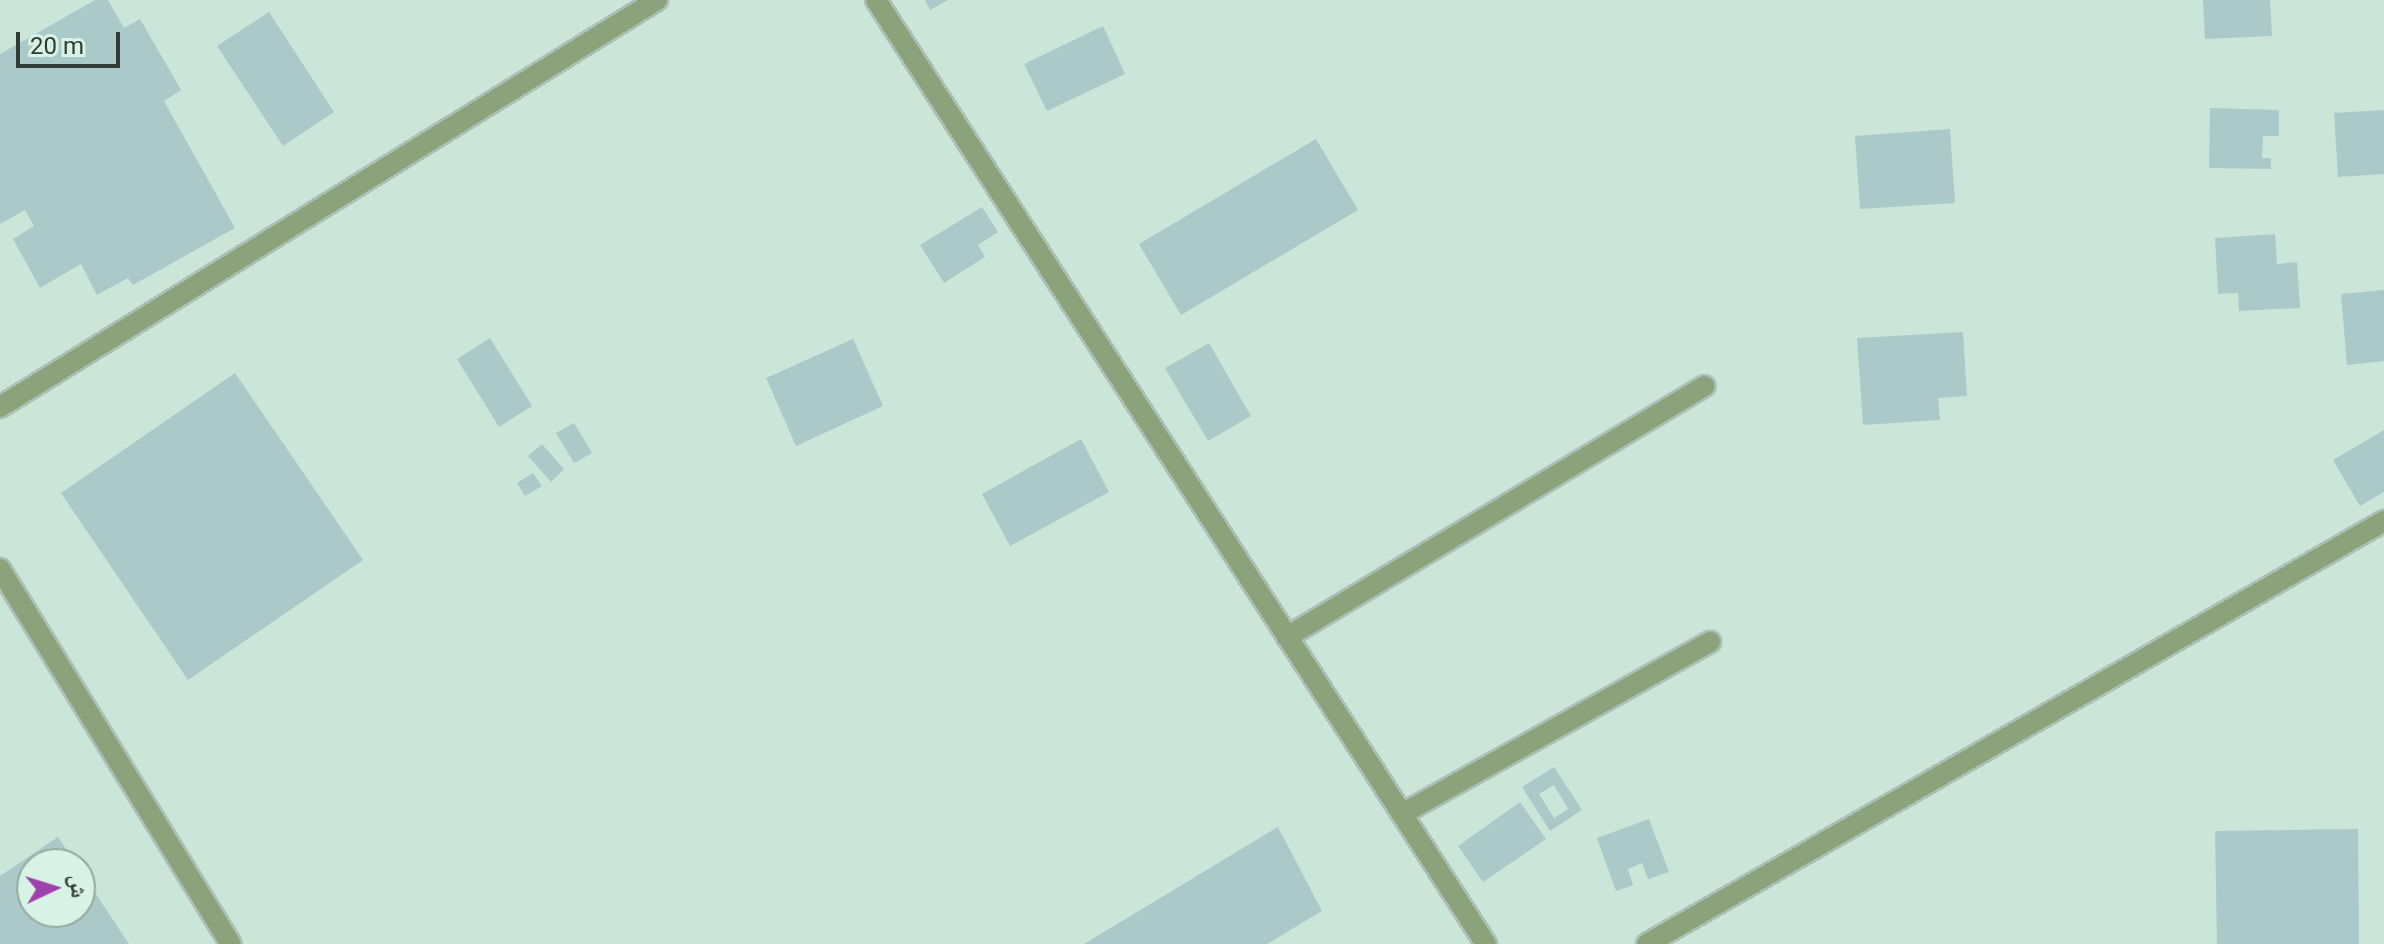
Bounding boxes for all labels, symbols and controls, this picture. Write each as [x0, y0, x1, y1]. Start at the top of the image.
scale bar [20, 16, 124, 66]
text: 20 m [30, 32, 84, 60]
north arrow [16, 848, 96, 928]
text: ش [65, 874, 92, 899]

